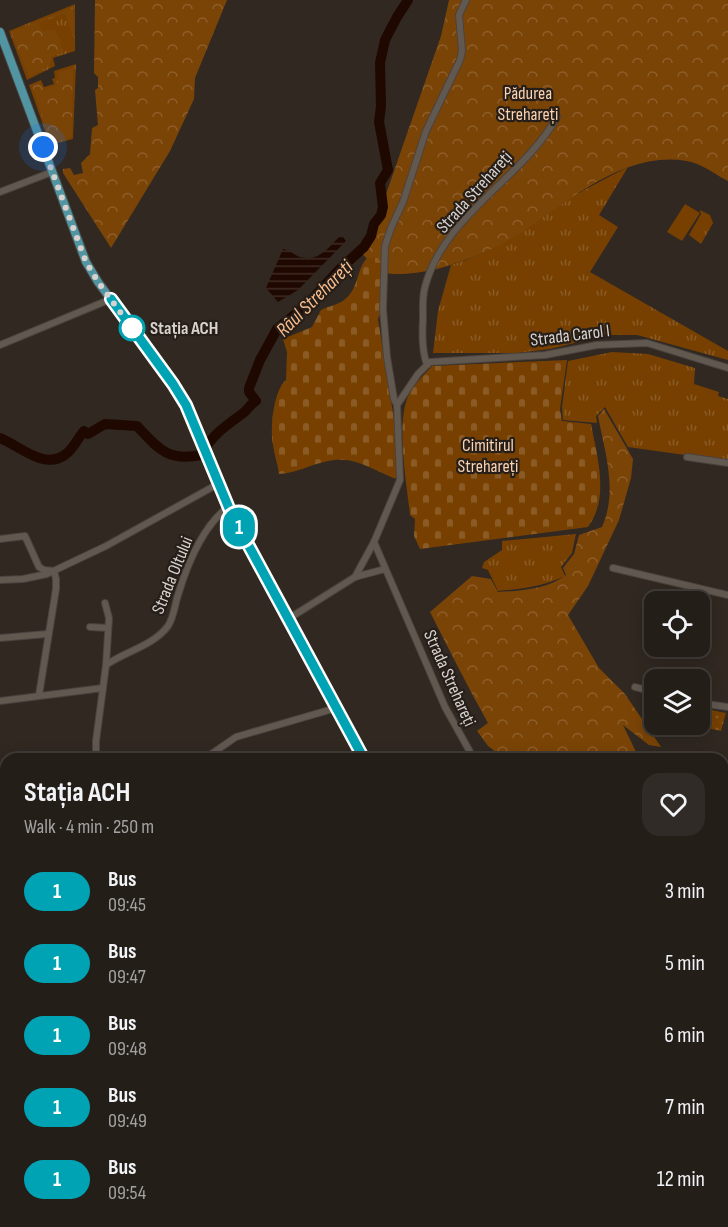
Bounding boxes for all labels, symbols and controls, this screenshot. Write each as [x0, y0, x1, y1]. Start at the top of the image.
park label: Pădurea Strehareți [498, 83, 558, 125]
your location [28, 132, 58, 162]
street label: Strada Strehareți [432, 147, 517, 238]
water label: Râul Strehareți [271, 254, 359, 342]
marker: Stația ACH [119, 315, 145, 341]
place label: Stația ACH [150, 318, 218, 339]
street label: Strada Carol I [529, 320, 611, 351]
park label: Cimitirul Strehareți [458, 435, 518, 477]
line badge: 1 [220, 508, 258, 546]
text: 1 [235, 515, 243, 540]
street label: Strada Oltului [147, 533, 198, 617]
map controls [644, 591, 710, 735]
button: locate [644, 591, 710, 657]
street label: Strada Strehareți [419, 627, 480, 730]
button: layers [644, 669, 710, 735]
button: heart [642, 773, 705, 836]
text: Stația ACH [24, 776, 130, 809]
text: Walk · 4 min · 250 m [24, 815, 154, 839]
text: Bus [108, 866, 137, 893]
text: 3 min [665, 878, 705, 905]
text: 1 [53, 879, 61, 904]
text: 09:45 [108, 893, 146, 917]
text: Bus [108, 938, 137, 965]
text: 5 min [665, 950, 705, 977]
text: 1 [53, 951, 61, 976]
text: 09:47 [108, 965, 146, 989]
text: Bus [108, 1010, 137, 1037]
text: 6 min [664, 1022, 705, 1049]
text: 1 [53, 1023, 61, 1048]
text: 09:48 [108, 1037, 147, 1061]
text: Bus [108, 1082, 137, 1109]
text: 7 min [665, 1094, 705, 1121]
text: 1 [53, 1095, 61, 1120]
text: 09:49 [108, 1109, 147, 1133]
text: Bus [108, 1154, 137, 1181]
text: 12 min [657, 1166, 705, 1193]
text: 1 [53, 1167, 61, 1192]
text: 09:54 [108, 1181, 146, 1205]

